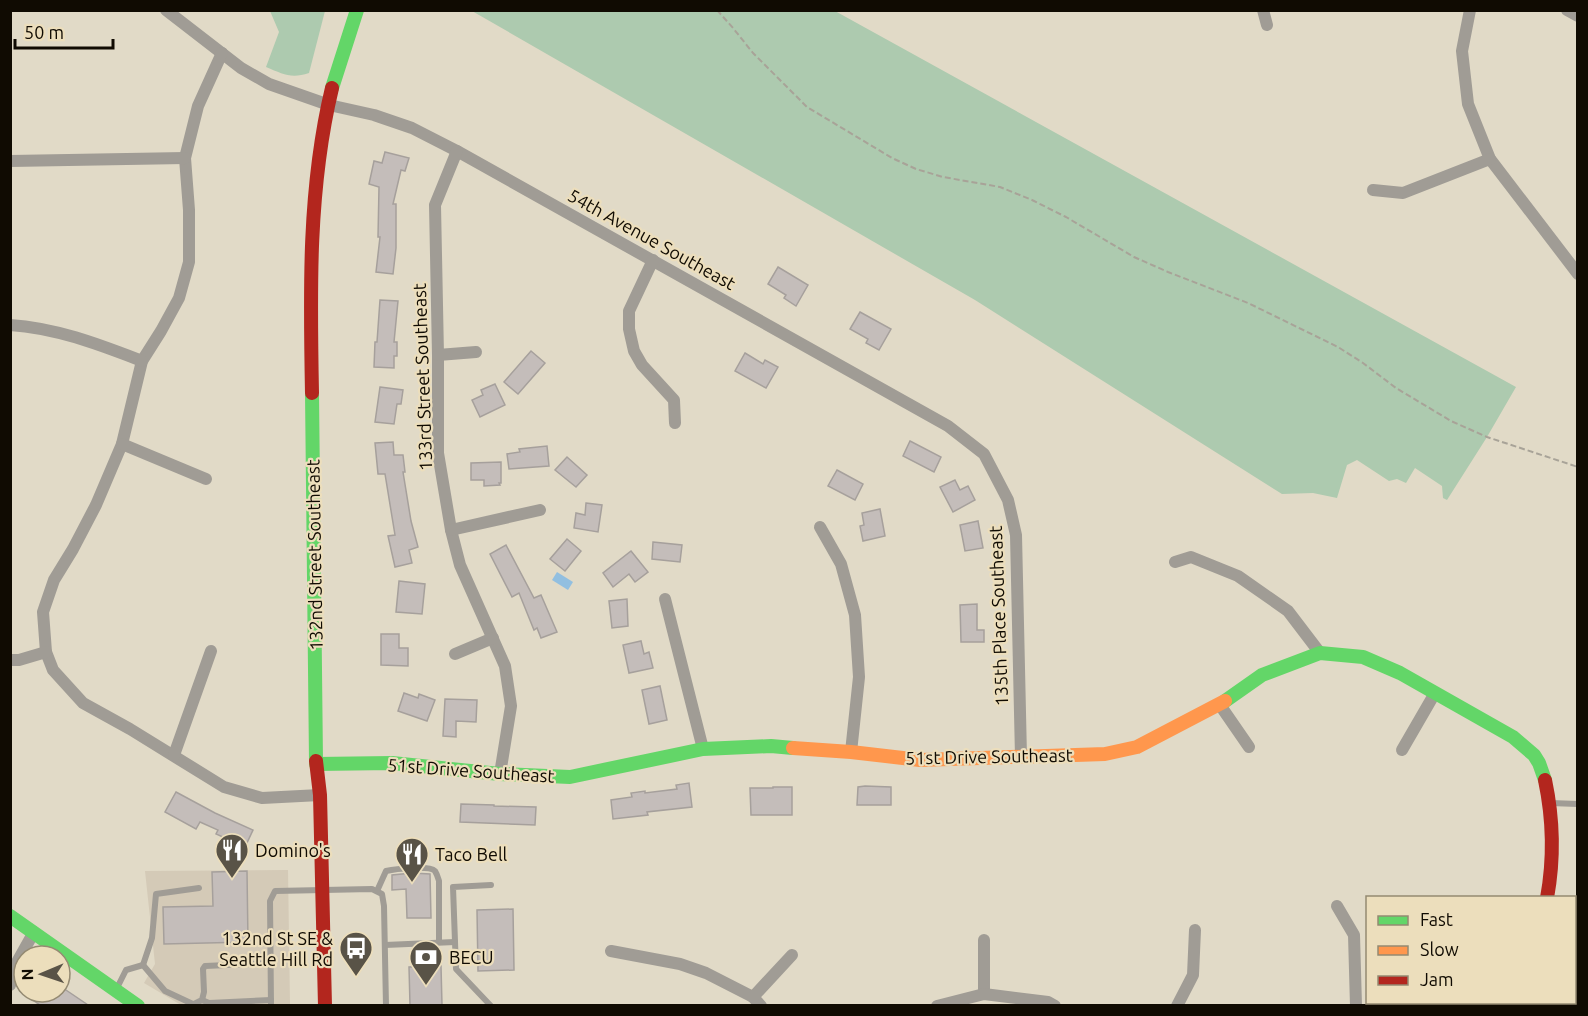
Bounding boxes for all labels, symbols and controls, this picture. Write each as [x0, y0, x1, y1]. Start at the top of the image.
scale bar [15, 12, 112, 50]
text: 50 m [24, 22, 64, 42]
street label: 54th Avenue Southeast [565, 185, 739, 293]
street label: 133rd Street Southeast [409, 283, 435, 471]
street label: 132nd Street Southeast [302, 459, 326, 651]
street label: 135th Place Southeast [985, 525, 1011, 707]
street label: 51st Drive Southeast [905, 745, 1073, 767]
street label: 51st Drive Southeast [387, 754, 555, 786]
restaurant icon: Domino's [214, 832, 250, 879]
restaurant icon: Taco Bell [394, 836, 430, 883]
place label: Domino's [255, 840, 331, 860]
place label: Taco Bell [435, 844, 508, 864]
legend [1366, 896, 1576, 1004]
text: Fast [1420, 909, 1453, 929]
place label: 132nd St SE & Seattle Hill Rd [219, 928, 333, 969]
bus stop icon: 132nd St SE & Seattle Hill Rd [338, 930, 374, 977]
bank icon: BECU [408, 939, 444, 986]
text: Slow [1420, 939, 1459, 959]
north arrow [12, 944, 72, 1004]
place label: BECU [449, 947, 494, 967]
text: N [18, 968, 36, 981]
text: Jam [1420, 969, 1454, 989]

